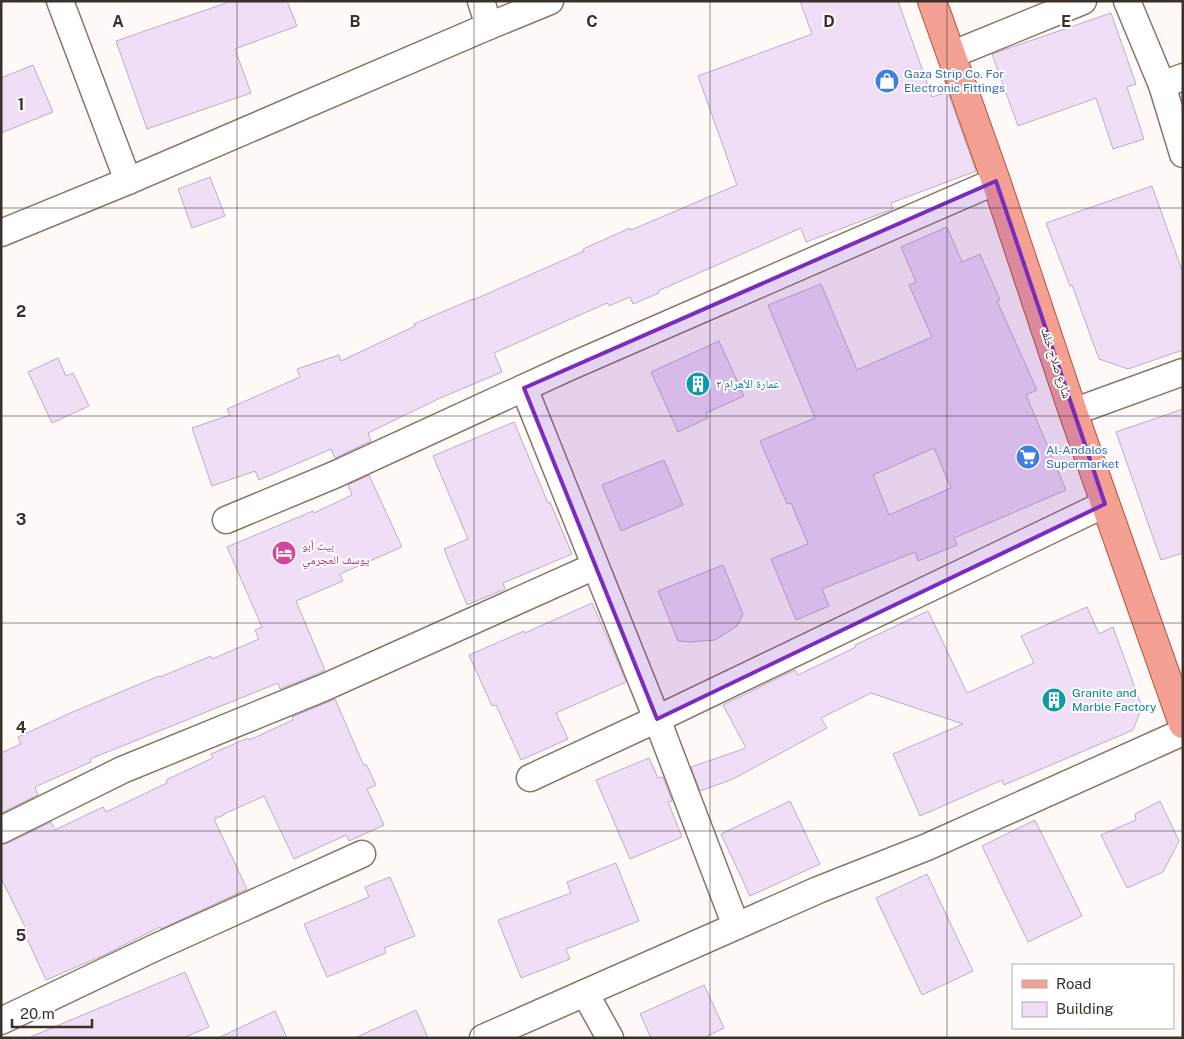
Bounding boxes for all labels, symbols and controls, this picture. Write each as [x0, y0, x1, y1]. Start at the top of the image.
text: A [112, 12, 124, 31]
text: B [350, 12, 361, 31]
text: C [586, 12, 598, 31]
text: D [823, 12, 835, 31]
text: E [1061, 12, 1071, 31]
place label: Gaza Strip Co. For Electronic Fittings [904, 67, 1005, 95]
shop icon: Gaza Strip Co. For Electronic Fittings [874, 68, 900, 94]
text: 1 [18, 95, 24, 114]
text: 2 [16, 302, 26, 321]
street label: شارع صلاح خلف [1037, 326, 1074, 400]
building icon: عمارة الأهرام ٢ [685, 371, 711, 397]
place label: عمارة الأهرام ٢ [716, 377, 780, 392]
place label: Al-Andalos Supermarket [1046, 443, 1119, 471]
supermarket icon: Al-Andalos Supermarket [1015, 444, 1041, 470]
text: 3 [16, 510, 26, 529]
place label: بيت أبو يوسف العجرمي [302, 539, 370, 570]
hotel icon: بيت أبو يوسف العجرمي [271, 540, 297, 566]
place label: Granite and Marble Factory [1072, 686, 1157, 714]
building icon: Granite and Marble Factory [1041, 687, 1067, 713]
text: 4 [16, 718, 27, 737]
text: 5 [16, 926, 27, 945]
legend [1012, 964, 1174, 1029]
text: Road [1056, 975, 1092, 992]
scale bar [12, 996, 92, 1028]
text: Building [1056, 1000, 1114, 1017]
text: 20 m [20, 1005, 55, 1022]

